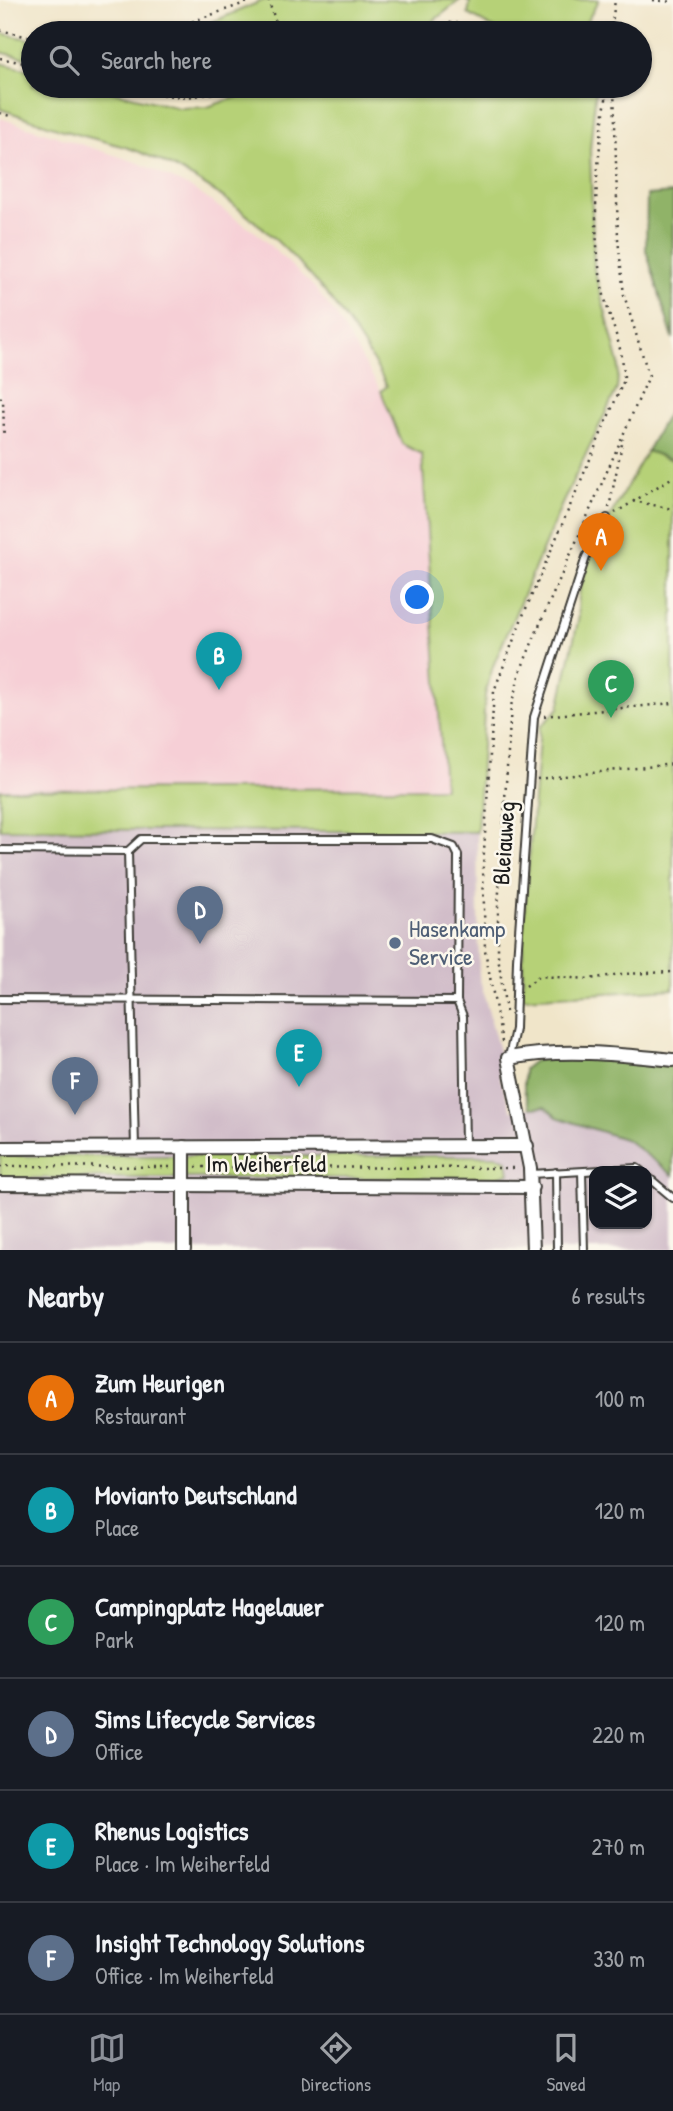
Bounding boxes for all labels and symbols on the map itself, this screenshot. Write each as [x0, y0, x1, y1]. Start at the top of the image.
pin: A [578, 513, 624, 571]
your location [400, 580, 434, 614]
pin: B [196, 632, 242, 690]
pin: C [588, 660, 634, 718]
street label: Bleiauweg [484, 800, 522, 886]
pin: D [177, 886, 223, 944]
place label: Hasenkamp Service [409, 912, 505, 972]
marker: Hasenkamp Service [387, 935, 403, 951]
pin: E [276, 1029, 322, 1087]
pin: F [52, 1057, 98, 1115]
street label: Im Weiherfeld [206, 1147, 326, 1179]

